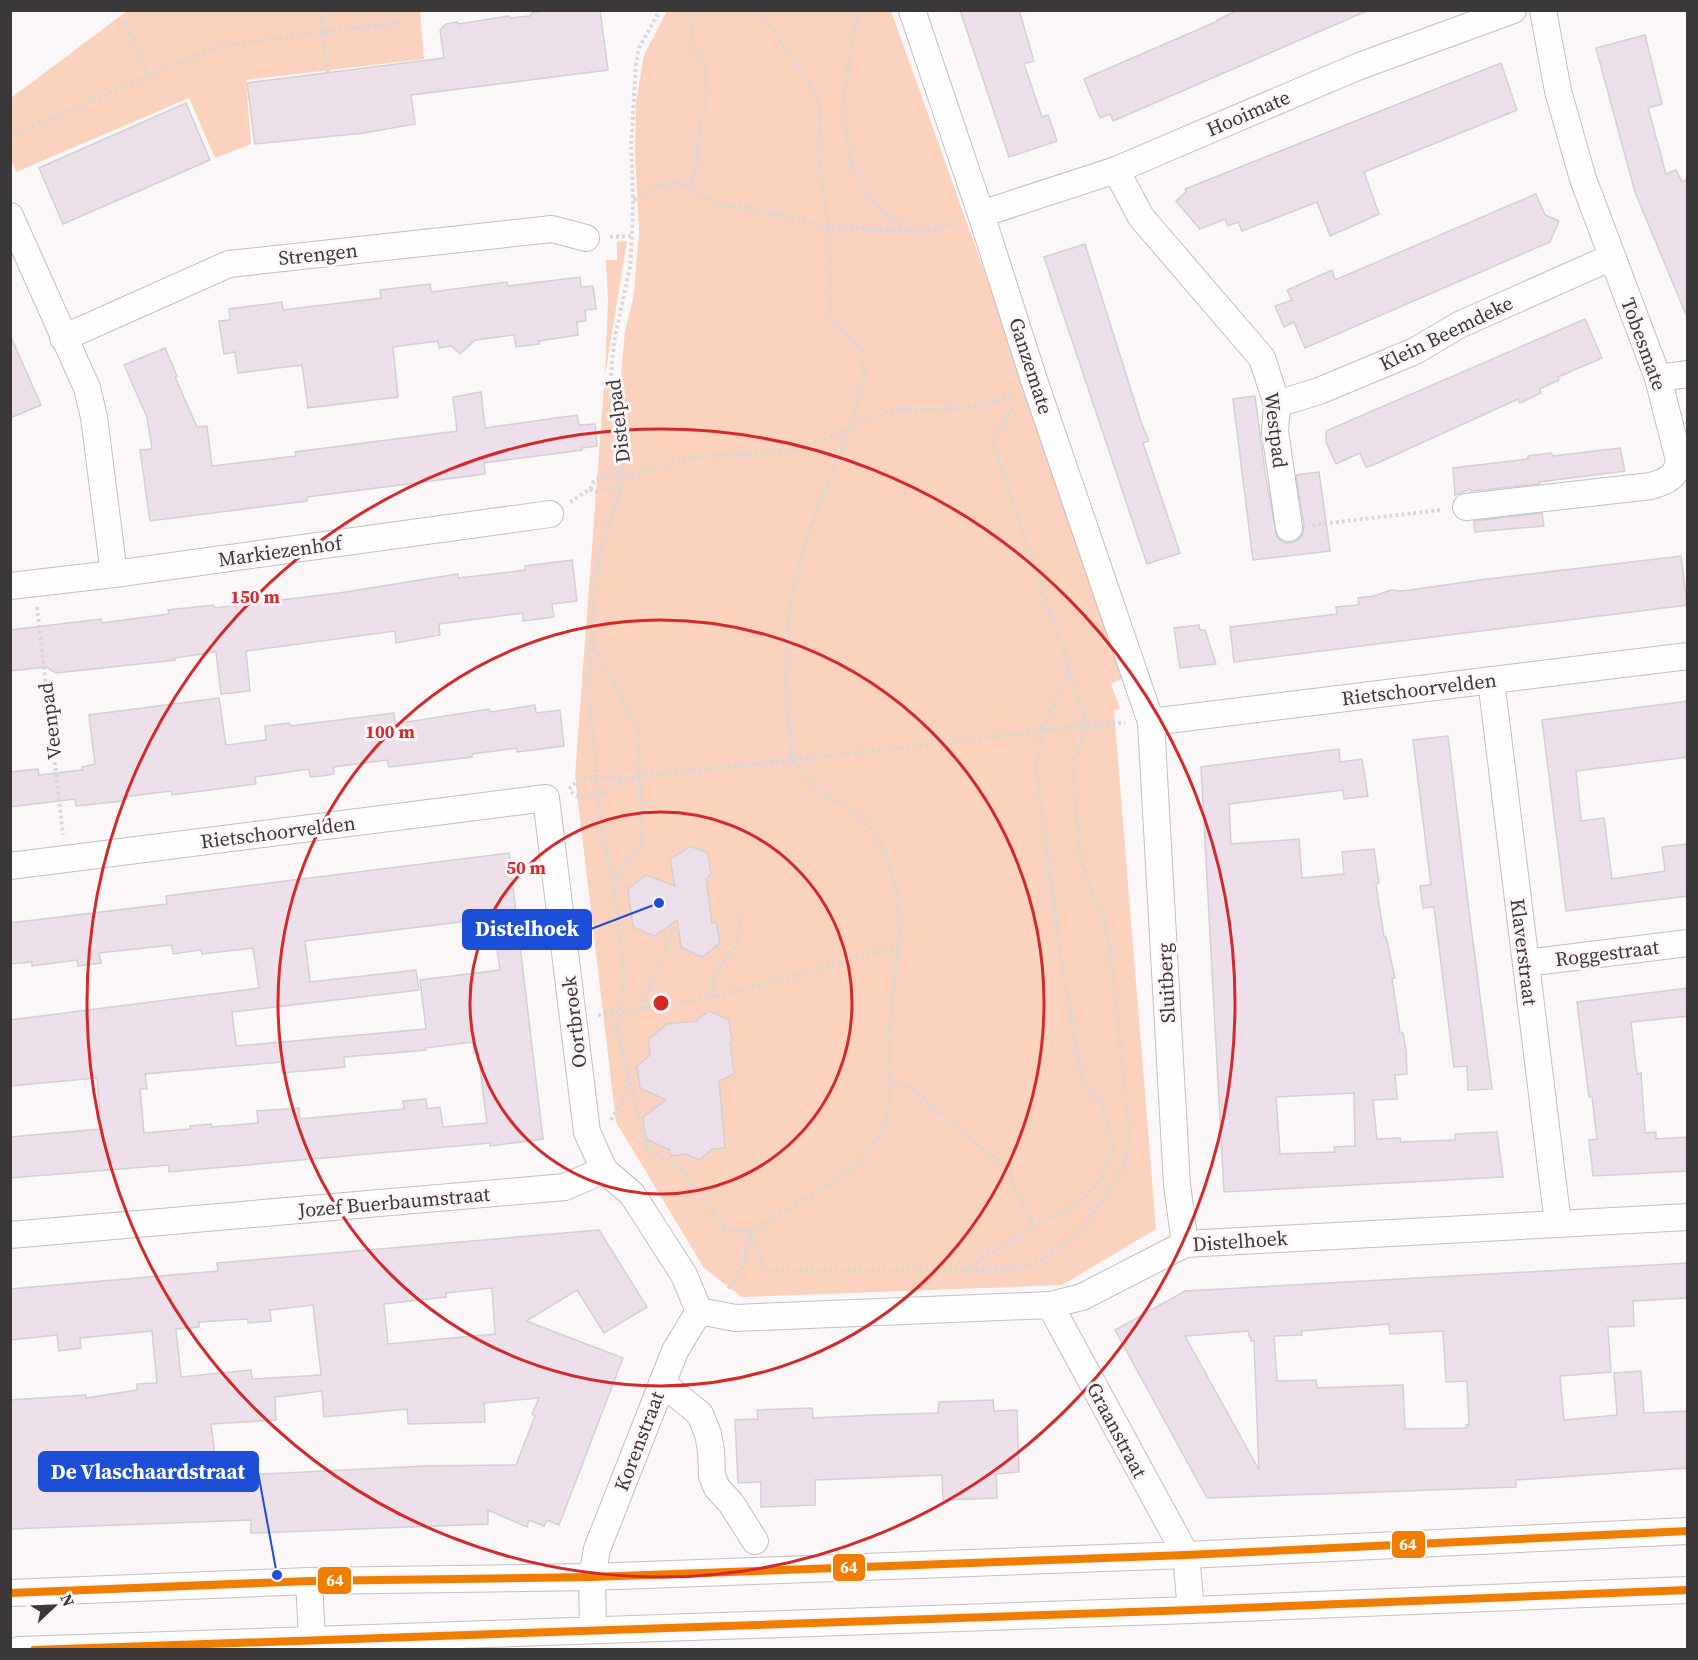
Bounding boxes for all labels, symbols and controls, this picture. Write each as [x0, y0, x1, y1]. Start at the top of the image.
street label: Hooimate [1202, 83, 1294, 143]
street label: Strengen [277, 236, 359, 272]
street label: Klein Beemdeke [1375, 289, 1517, 377]
street label: Tobesmate [1614, 294, 1674, 394]
street label: Ganzemate [1002, 314, 1060, 418]
street label: Distelpad [599, 377, 637, 464]
street label: Westpad [1257, 390, 1295, 470]
street label: Markiezenhof [216, 528, 346, 574]
text: 150 m [230, 584, 280, 609]
street label: Rietschoorvelden [1340, 666, 1498, 712]
street label: Veenpad [31, 680, 69, 761]
text: 100 m [365, 719, 415, 744]
street label: Rietschoorvelden [199, 809, 357, 855]
text: 50 m [506, 855, 546, 880]
street label: Klaverstraat [1504, 897, 1544, 1007]
callout: Distelhoek [463, 910, 591, 949]
text: Distelhoek [475, 914, 579, 943]
street label: Roggestraat [1553, 933, 1661, 973]
street label: Sluitberg [1150, 942, 1182, 1024]
street label: Oortbroek [554, 974, 594, 1069]
centre of rings [651, 993, 671, 1013]
street label: Jozef Buerbaumstraat [296, 1180, 492, 1224]
street label: Distelhoek [1192, 1224, 1289, 1258]
street label: Graanstraat [1080, 1377, 1154, 1483]
street label: Korenstraat [607, 1387, 671, 1495]
callout: De Vlaschaardstraat [39, 1452, 258, 1491]
text: De Vlaschaardstraat [51, 1457, 246, 1486]
line badge: 64 [1391, 1530, 1426, 1559]
text: 64 [1399, 1533, 1417, 1555]
line badge: 64 [832, 1553, 866, 1582]
text: 64 [840, 1556, 858, 1578]
line badge: 64 [317, 1566, 352, 1595]
text: 64 [326, 1569, 344, 1591]
north arrow [24, 1576, 84, 1636]
text: N [55, 1590, 80, 1610]

